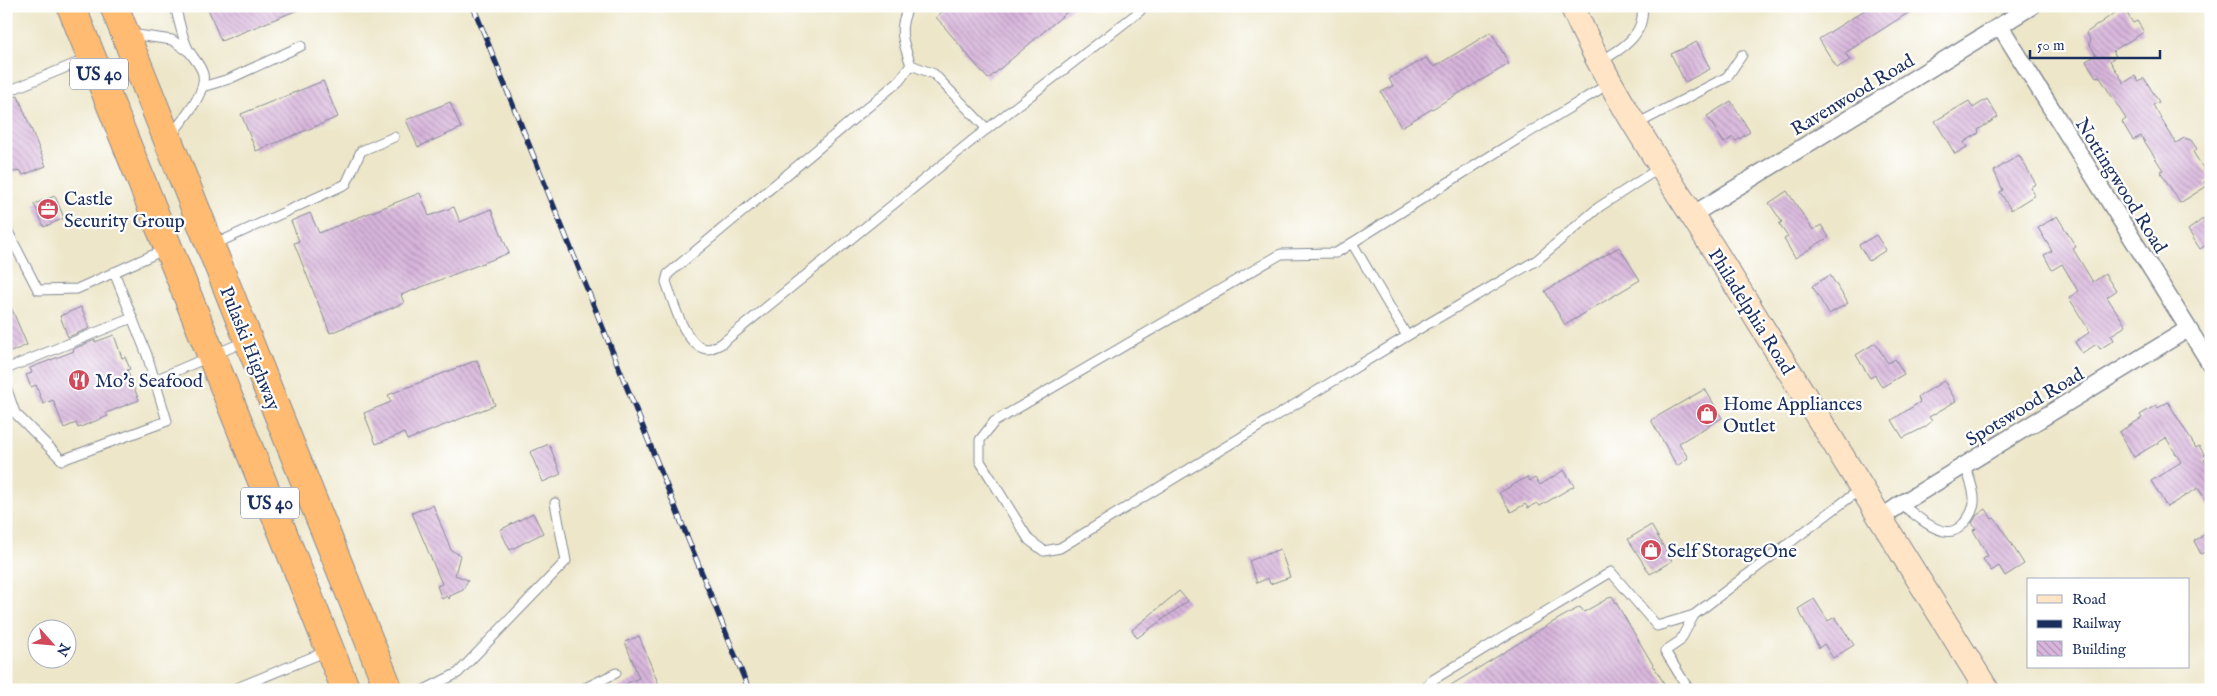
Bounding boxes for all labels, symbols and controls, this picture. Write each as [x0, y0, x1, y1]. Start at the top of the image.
scale bar [2030, 28, 2160, 60]
text: 50 m [2037, 36, 2065, 55]
street label: Ravenwood Road [1787, 49, 1920, 142]
road number: US 40 [70, 59, 128, 90]
street label: Nottingwood Road [2069, 114, 2172, 259]
place label: Castle Security Group [64, 188, 185, 234]
office icon: Castle Security Group [36, 197, 60, 221]
street label: Philadelphia Road [1702, 244, 1799, 380]
street label: Pulaski Highway [213, 283, 285, 415]
street label: Spotswood Road [1962, 363, 2089, 452]
restaurant icon: Mo's Seafood [67, 368, 91, 392]
place label: Mo's Seafood [95, 370, 204, 394]
place label: Home Appliances Outlet [1723, 393, 1862, 439]
shop icon: Home Appliances Outlet [1695, 402, 1719, 426]
road number: US 40 [241, 488, 299, 518]
shop icon: Self StorageOne [1639, 538, 1663, 562]
place label: Self StorageOne [1667, 540, 1797, 564]
legend [2027, 578, 2190, 668]
text: Road [2072, 590, 2107, 609]
text: Railway [2072, 614, 2122, 633]
north arrow [28, 618, 78, 668]
text: N [52, 639, 74, 659]
text: Building [2072, 640, 2127, 659]

